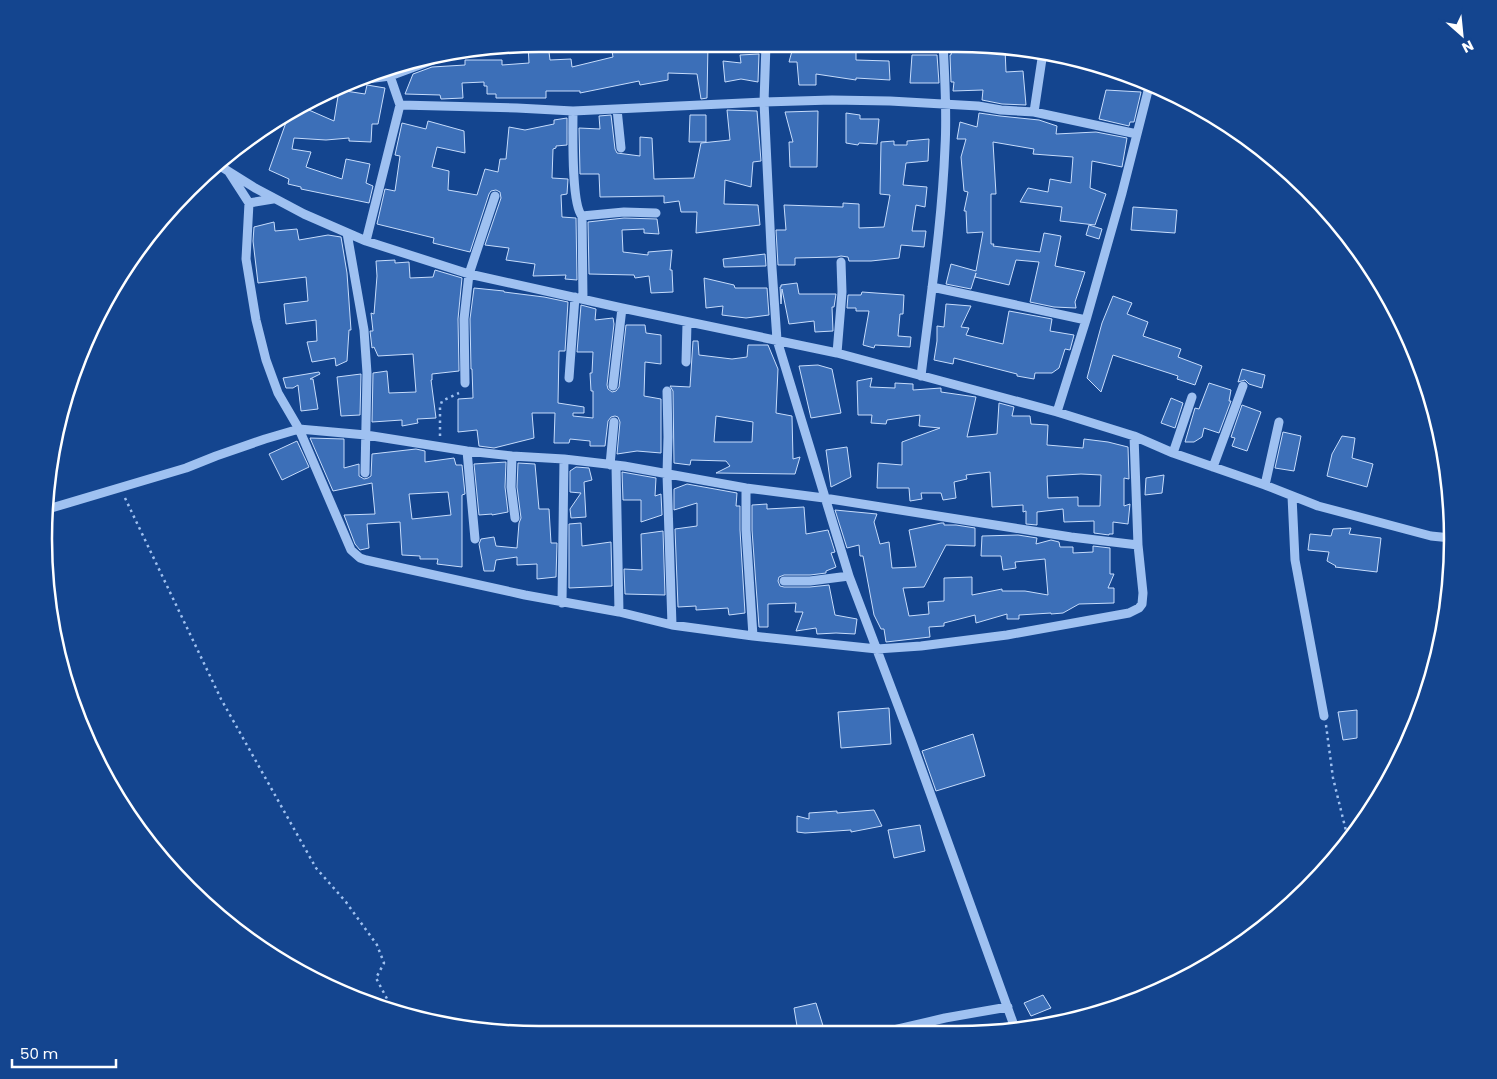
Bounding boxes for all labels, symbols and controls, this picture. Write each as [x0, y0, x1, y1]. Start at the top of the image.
north arrow [1437, 10, 1487, 60]
text: N [1459, 35, 1477, 58]
scale bar [12, 1036, 116, 1068]
text: 50 m [20, 1043, 58, 1064]

